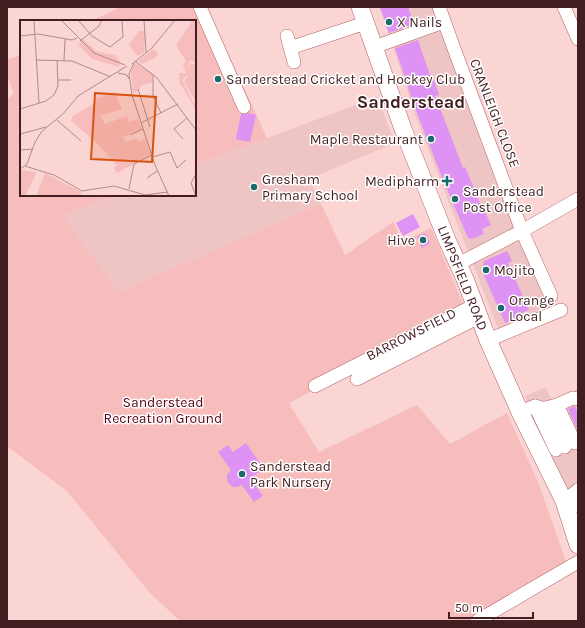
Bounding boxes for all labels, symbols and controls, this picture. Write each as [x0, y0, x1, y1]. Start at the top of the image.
place label: X Nails [397, 14, 442, 31]
marker: X Nails [384, 17, 394, 27]
inset map [20, 20, 196, 196]
street label: CRANLEIGH CLOSE [466, 56, 523, 170]
place label: Sanderstead Cricket and Hockey Club [226, 71, 465, 88]
marker: Sanderstead Cricket and Hockey Club [213, 74, 223, 84]
district label: Sanderstead [357, 91, 465, 113]
place label: Maple Restaurant [310, 131, 423, 148]
marker: Maple Restaurant [426, 134, 436, 144]
place label: Gresham Primary School [262, 171, 358, 204]
place label: Medipharm [365, 173, 439, 190]
marker: Medipharm [442, 176, 452, 186]
marker: Gresham Primary School [249, 182, 259, 192]
place label: Sanderstead Post Office [463, 183, 544, 216]
marker: Sanderstead Post Office [450, 194, 460, 204]
street label: LIMPSFIELD ROAD [434, 223, 491, 333]
place label: Hive [387, 232, 415, 249]
marker: Hive [418, 235, 428, 245]
place label: Mojito [494, 262, 535, 279]
marker: Mojito [481, 265, 491, 275]
place label: Orange Local [509, 292, 554, 325]
marker: Orange Local [496, 303, 506, 313]
street label: BARROWSFIELD [363, 304, 459, 364]
park label: Sanderstead Recreation Ground [104, 394, 222, 427]
place label: Sanderstead Park Nursery [250, 458, 331, 491]
marker: Sanderstead Park Nursery [237, 469, 247, 479]
scale bar [449, 594, 533, 620]
text: 50 m [455, 601, 483, 615]

